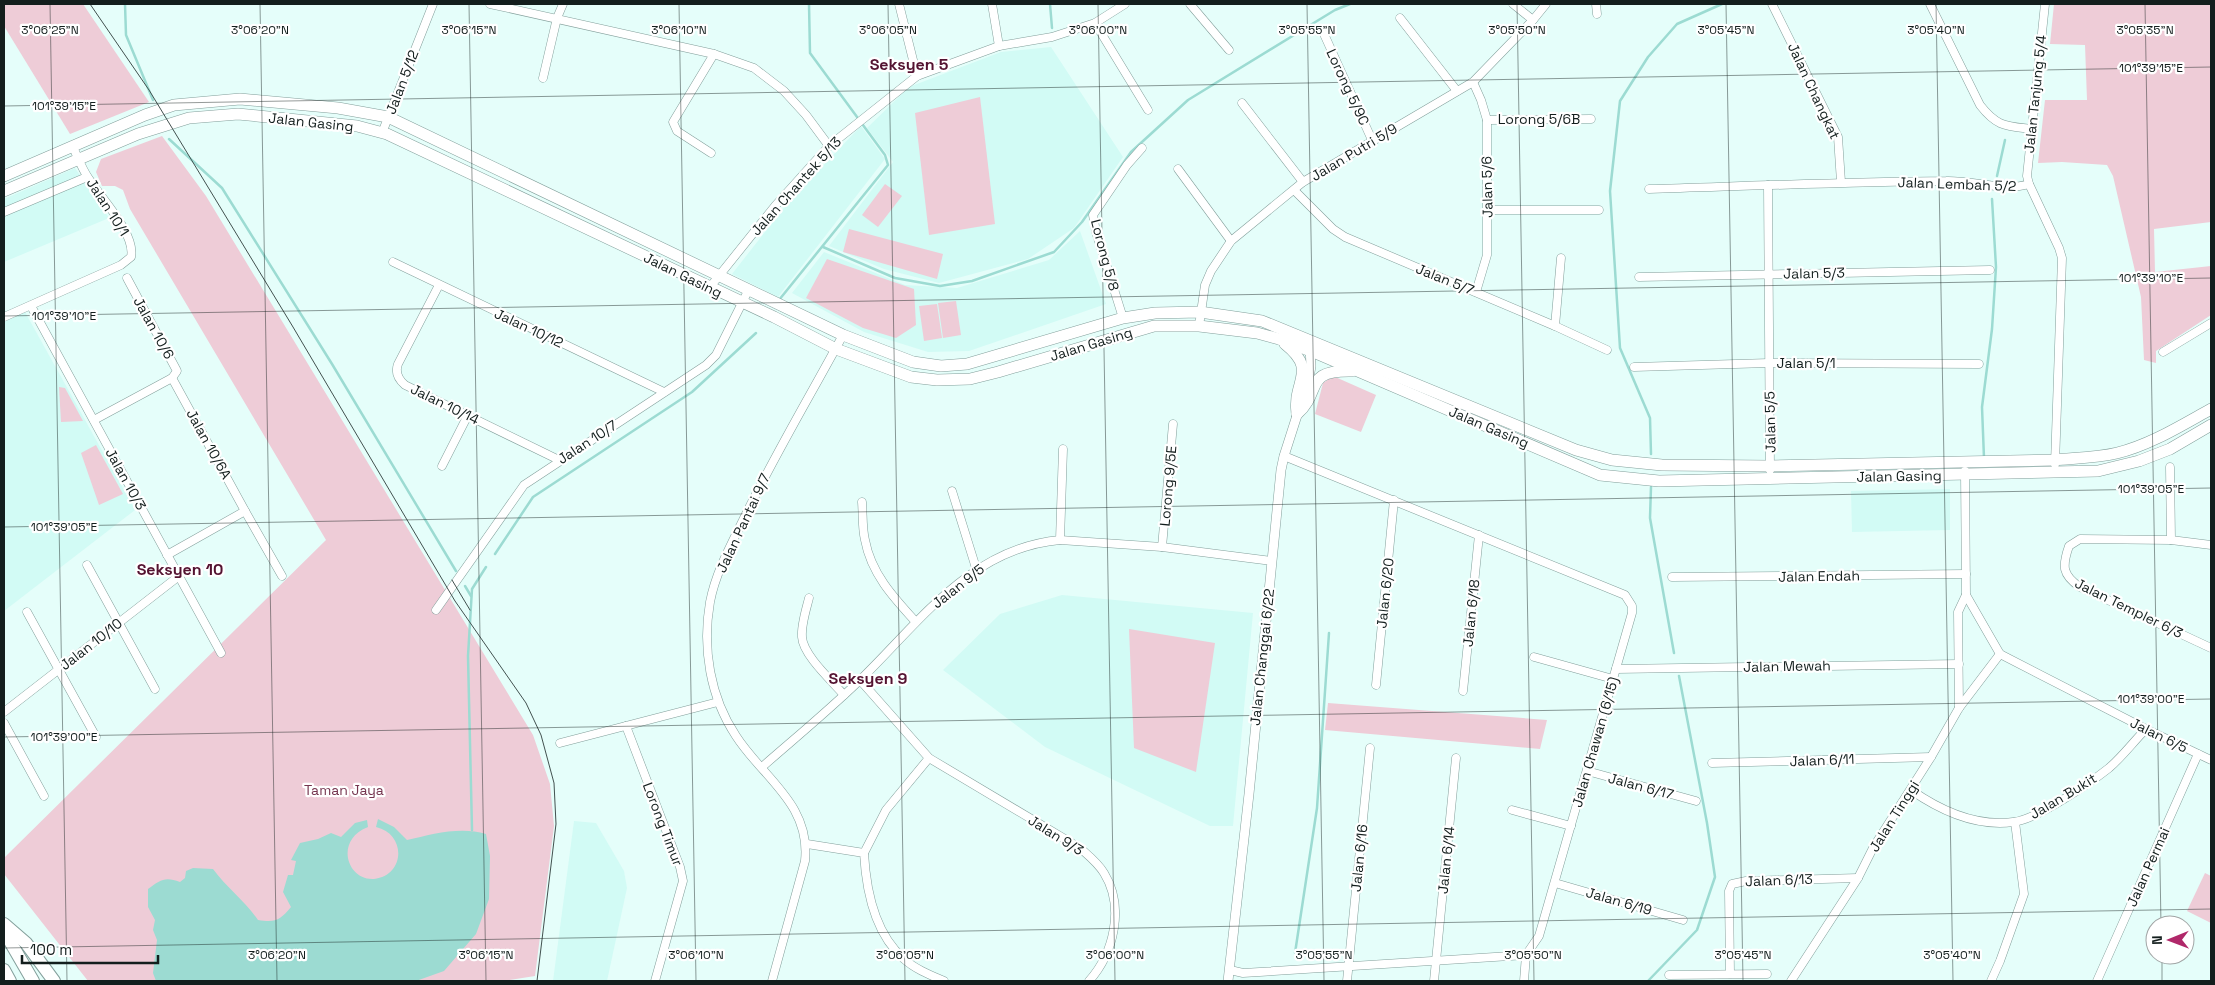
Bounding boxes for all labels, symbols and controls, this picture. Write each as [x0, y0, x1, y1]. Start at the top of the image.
text: 3°06'25"N [21, 22, 79, 38]
text: 3°06'20"N [231, 22, 289, 38]
text: 3°06'15"N [441, 22, 497, 38]
text: 3°06'10"N [651, 22, 707, 38]
text: 3°06'05"N [859, 22, 917, 38]
text: 3°06'00"N [1069, 22, 1127, 38]
text: 3°05'55"N [1278, 22, 1336, 38]
text: 3°05'50"N [1488, 22, 1546, 38]
text: 3°05'45"N [1698, 22, 1754, 38]
text: 3°05'40"N [1907, 22, 1965, 38]
text: 3°05'35"N [2116, 22, 2174, 38]
street label: Jalan Tanjung 5/4 [2020, 34, 2050, 154]
street label: Jalan Changkat [1784, 40, 1844, 142]
street label: Lorong 5/9C [1322, 46, 1374, 128]
street label: Jalan 5/12 [381, 47, 423, 117]
district label: Seksyen 5 [870, 54, 949, 75]
text: 101°39'15"E [2119, 60, 2183, 76]
text: 101°39'15"E [32, 98, 96, 114]
street label: Jalan Gasing [268, 109, 354, 135]
street label: Lorong 5/6B [1498, 110, 1580, 128]
street label: Jalan Putri 5/9 [1308, 119, 1400, 185]
street label: Jalan Chantek 5/13 [747, 133, 845, 239]
street label: Jalan 5/6 [1477, 156, 1497, 218]
street label: Jalan Lembah 5/2 [1897, 173, 2017, 195]
street label: Jalan 10/1 [83, 175, 133, 239]
street label: Lorong 5/8 [1087, 217, 1123, 293]
street label: Jalan Gasing [641, 248, 725, 302]
street label: Jalan 5/7 [1413, 259, 1477, 299]
street label: Jalan 5/3 [1783, 263, 1845, 283]
text: 101°39'10"E [2119, 270, 2183, 286]
street label: Jalan 10/6 [130, 294, 178, 362]
street label: Jalan 10/12 [492, 304, 566, 352]
text: 101°39'10"E [32, 308, 96, 324]
street label: Jalan Gasing [1048, 323, 1134, 365]
street label: Jalan 5/1 [1776, 354, 1836, 372]
street label: Jalan 10/14 [408, 380, 483, 428]
street label: Jalan 5/5 [1760, 391, 1780, 453]
street label: Jalan Gasing [1446, 402, 1532, 452]
street label: Jalan 10/6A [182, 406, 236, 482]
street label: Jalan 10/7 [554, 416, 620, 468]
street label: Jalan 10/3 [102, 445, 150, 513]
street label: Lorong 9/5E [1155, 445, 1181, 527]
street label: Jalan Gasing [1856, 466, 1942, 486]
street label: Jalan Pantai 9/7 [712, 470, 774, 576]
text: 101°39'05"E [2118, 481, 2185, 497]
text: 101°39'05"E [31, 519, 98, 535]
street label: Jalan 6/20 [1372, 557, 1398, 629]
district label: Seksyen 10 [137, 559, 223, 580]
street label: Jalan 9/5 [928, 560, 988, 612]
street label: Jalan Endah [1778, 566, 1860, 586]
street label: Jalan Templer 6/3 [2072, 574, 2186, 642]
street label: Jalan 6/18 [1458, 578, 1484, 648]
street label: Jalan Changgai 6/22 [1246, 588, 1278, 726]
street label: Jalan 10/10 [56, 614, 126, 674]
street label: Jalan Mewah [1743, 656, 1831, 676]
district label: Seksyen 9 [828, 668, 908, 689]
street label: Jalan Chawan (6/15) [1568, 675, 1622, 809]
text: 101°39'00"E [2117, 691, 2185, 707]
street label: Jalan 6/5 [2127, 713, 2191, 757]
text: 101°39'00"E [30, 729, 98, 745]
street label: Jalan 6/11 [1789, 750, 1855, 770]
street label: Jalan 6/17 [1606, 769, 1676, 803]
street label: Jalan Bukit [2026, 769, 2100, 823]
street label: Jalan Tinggi [1865, 777, 1923, 855]
street label: Lorong Timur [639, 780, 687, 868]
park label: Taman Jaya [304, 781, 384, 799]
street label: Jalan 9/3 [1025, 811, 1087, 859]
street label: Jalan 6/16 [1347, 823, 1371, 893]
street label: Jalan 6/14 [1433, 825, 1459, 895]
street label: Jalan Permai [2123, 825, 2173, 909]
street label: Jalan 6/13 [1745, 870, 1813, 890]
street label: Jalan 6/19 [1584, 883, 1654, 919]
north arrow [2145, 915, 2195, 965]
scale bar [22, 932, 159, 964]
text: N [2148, 935, 2166, 945]
text: 100 m [30, 940, 72, 959]
text: 3°06'20"N [248, 947, 306, 963]
text: 3°06'15"N [458, 947, 514, 963]
text: 3°06'10"N [668, 947, 724, 963]
text: 3°06'05"N [876, 947, 934, 963]
text: 3°06'00"N [1086, 947, 1144, 963]
text: 3°05'55"N [1295, 947, 1353, 963]
text: 3°05'50"N [1504, 947, 1562, 963]
text: 3°05'45"N [1715, 947, 1771, 963]
text: 3°05'40"N [1923, 947, 1981, 963]

